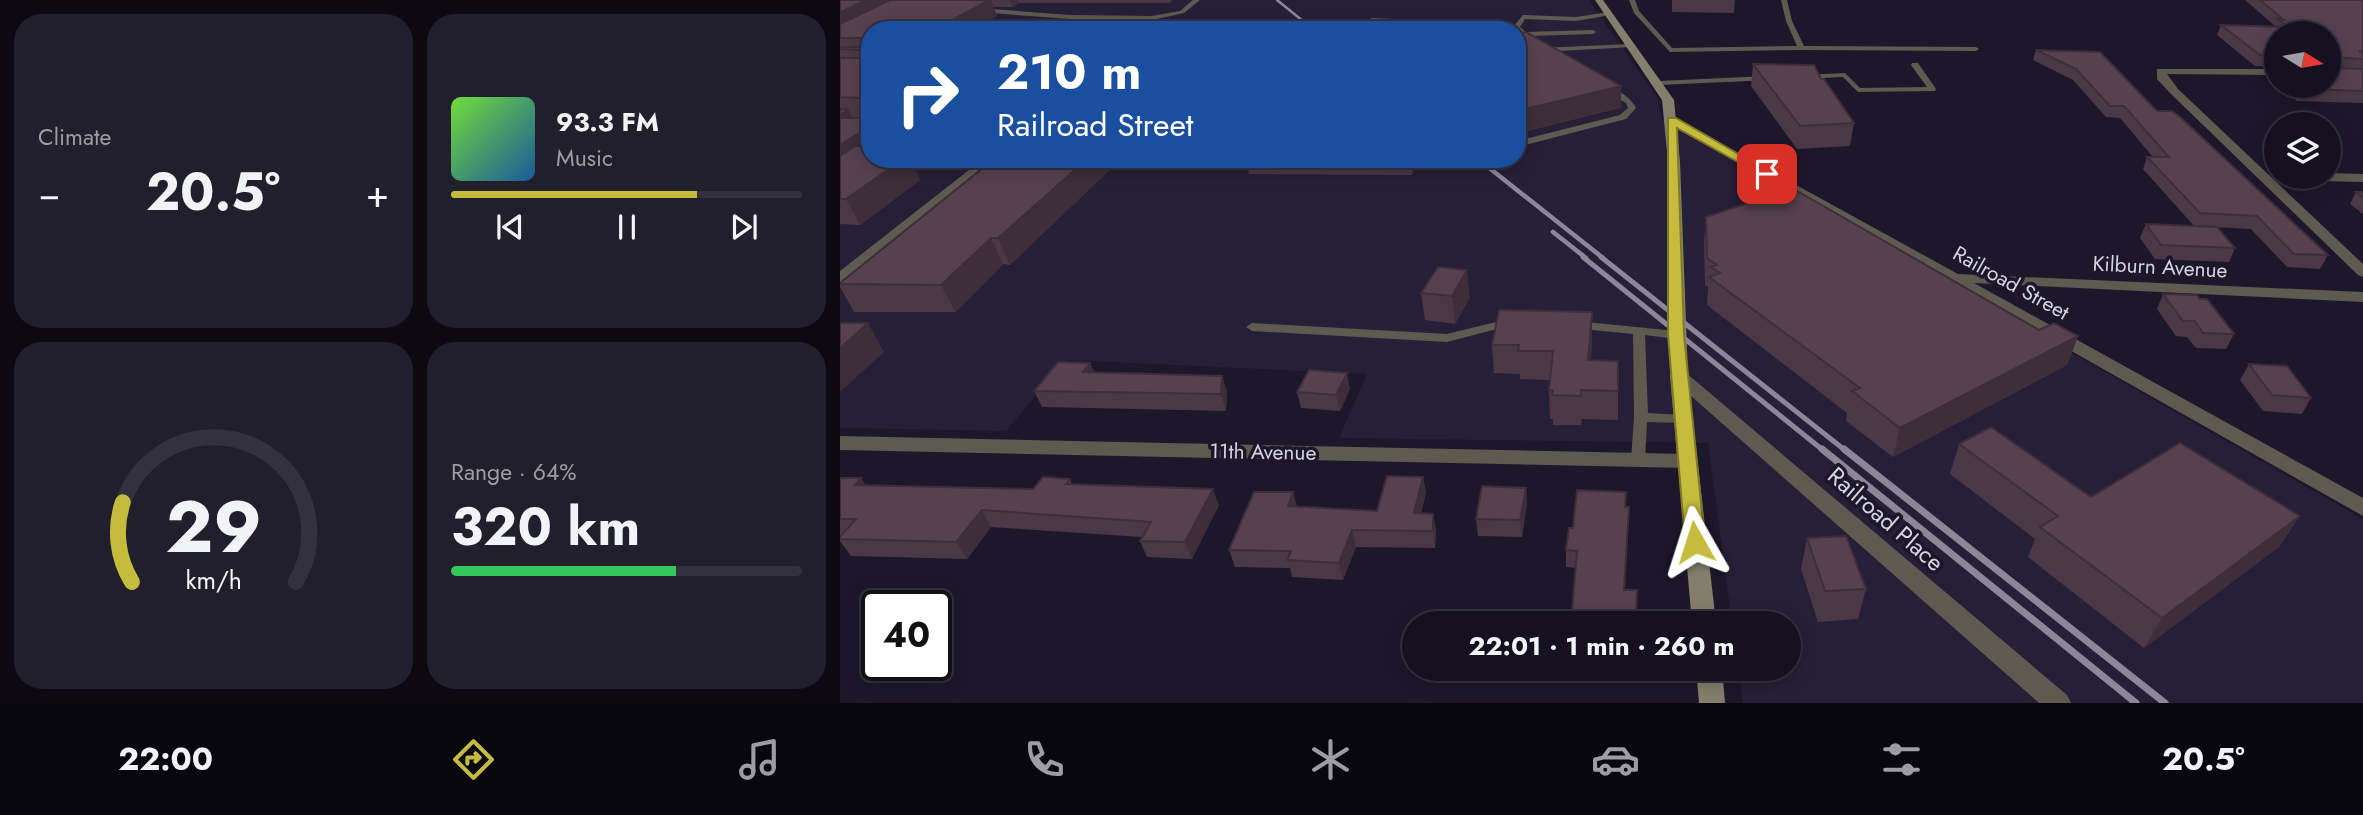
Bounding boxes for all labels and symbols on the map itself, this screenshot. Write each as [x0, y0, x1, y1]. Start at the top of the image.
north arrow [2264, 21, 2342, 98]
pin [1737, 144, 1797, 204]
street label: Railroad Street [1947, 239, 2075, 327]
street label: Kilburn Avenue [2092, 248, 2228, 286]
street label: 11th Avenue [1209, 436, 1317, 468]
street label: Railroad Place [1820, 458, 1952, 580]
position arrow [1658, 505, 1732, 579]
speed limit sign: 40 [861, 590, 952, 681]

